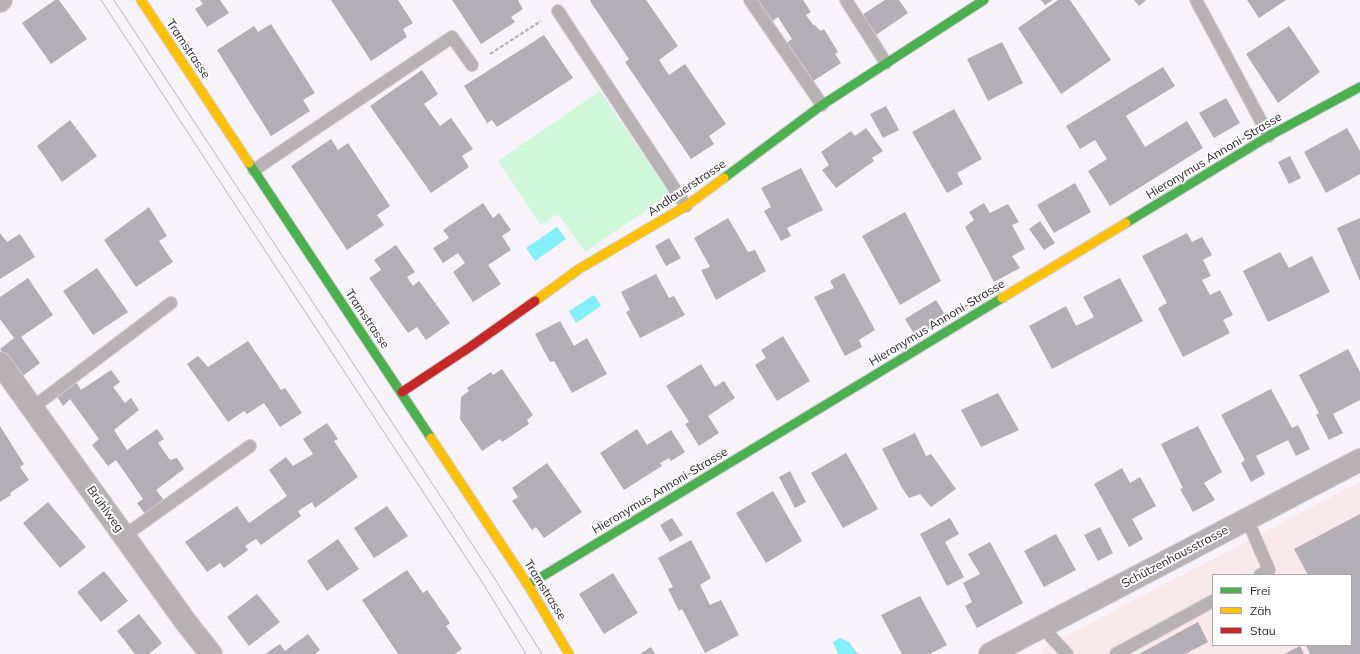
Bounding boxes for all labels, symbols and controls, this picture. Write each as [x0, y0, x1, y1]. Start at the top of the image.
street label: Tramstrasse [163, 17, 213, 81]
street label: Hieronymus Annoni-Strasse [1144, 110, 1284, 202]
street label: Andlauerstrasse [645, 157, 729, 219]
street label: Hieronymus Annoni-Strasse [867, 277, 1007, 369]
street label: Tramstrasse [342, 287, 392, 351]
street label: Hieronymus Annoni-Strasse [590, 445, 730, 537]
street label: Brühlweg [83, 483, 127, 535]
street label: Schützenhausstrasse [1119, 523, 1231, 591]
street label: Tramstrasse [521, 557, 569, 623]
legend [1212, 574, 1352, 646]
text: Frei [1250, 583, 1270, 598]
text: Zäh [1250, 603, 1271, 618]
text: Stau [1250, 623, 1276, 638]

